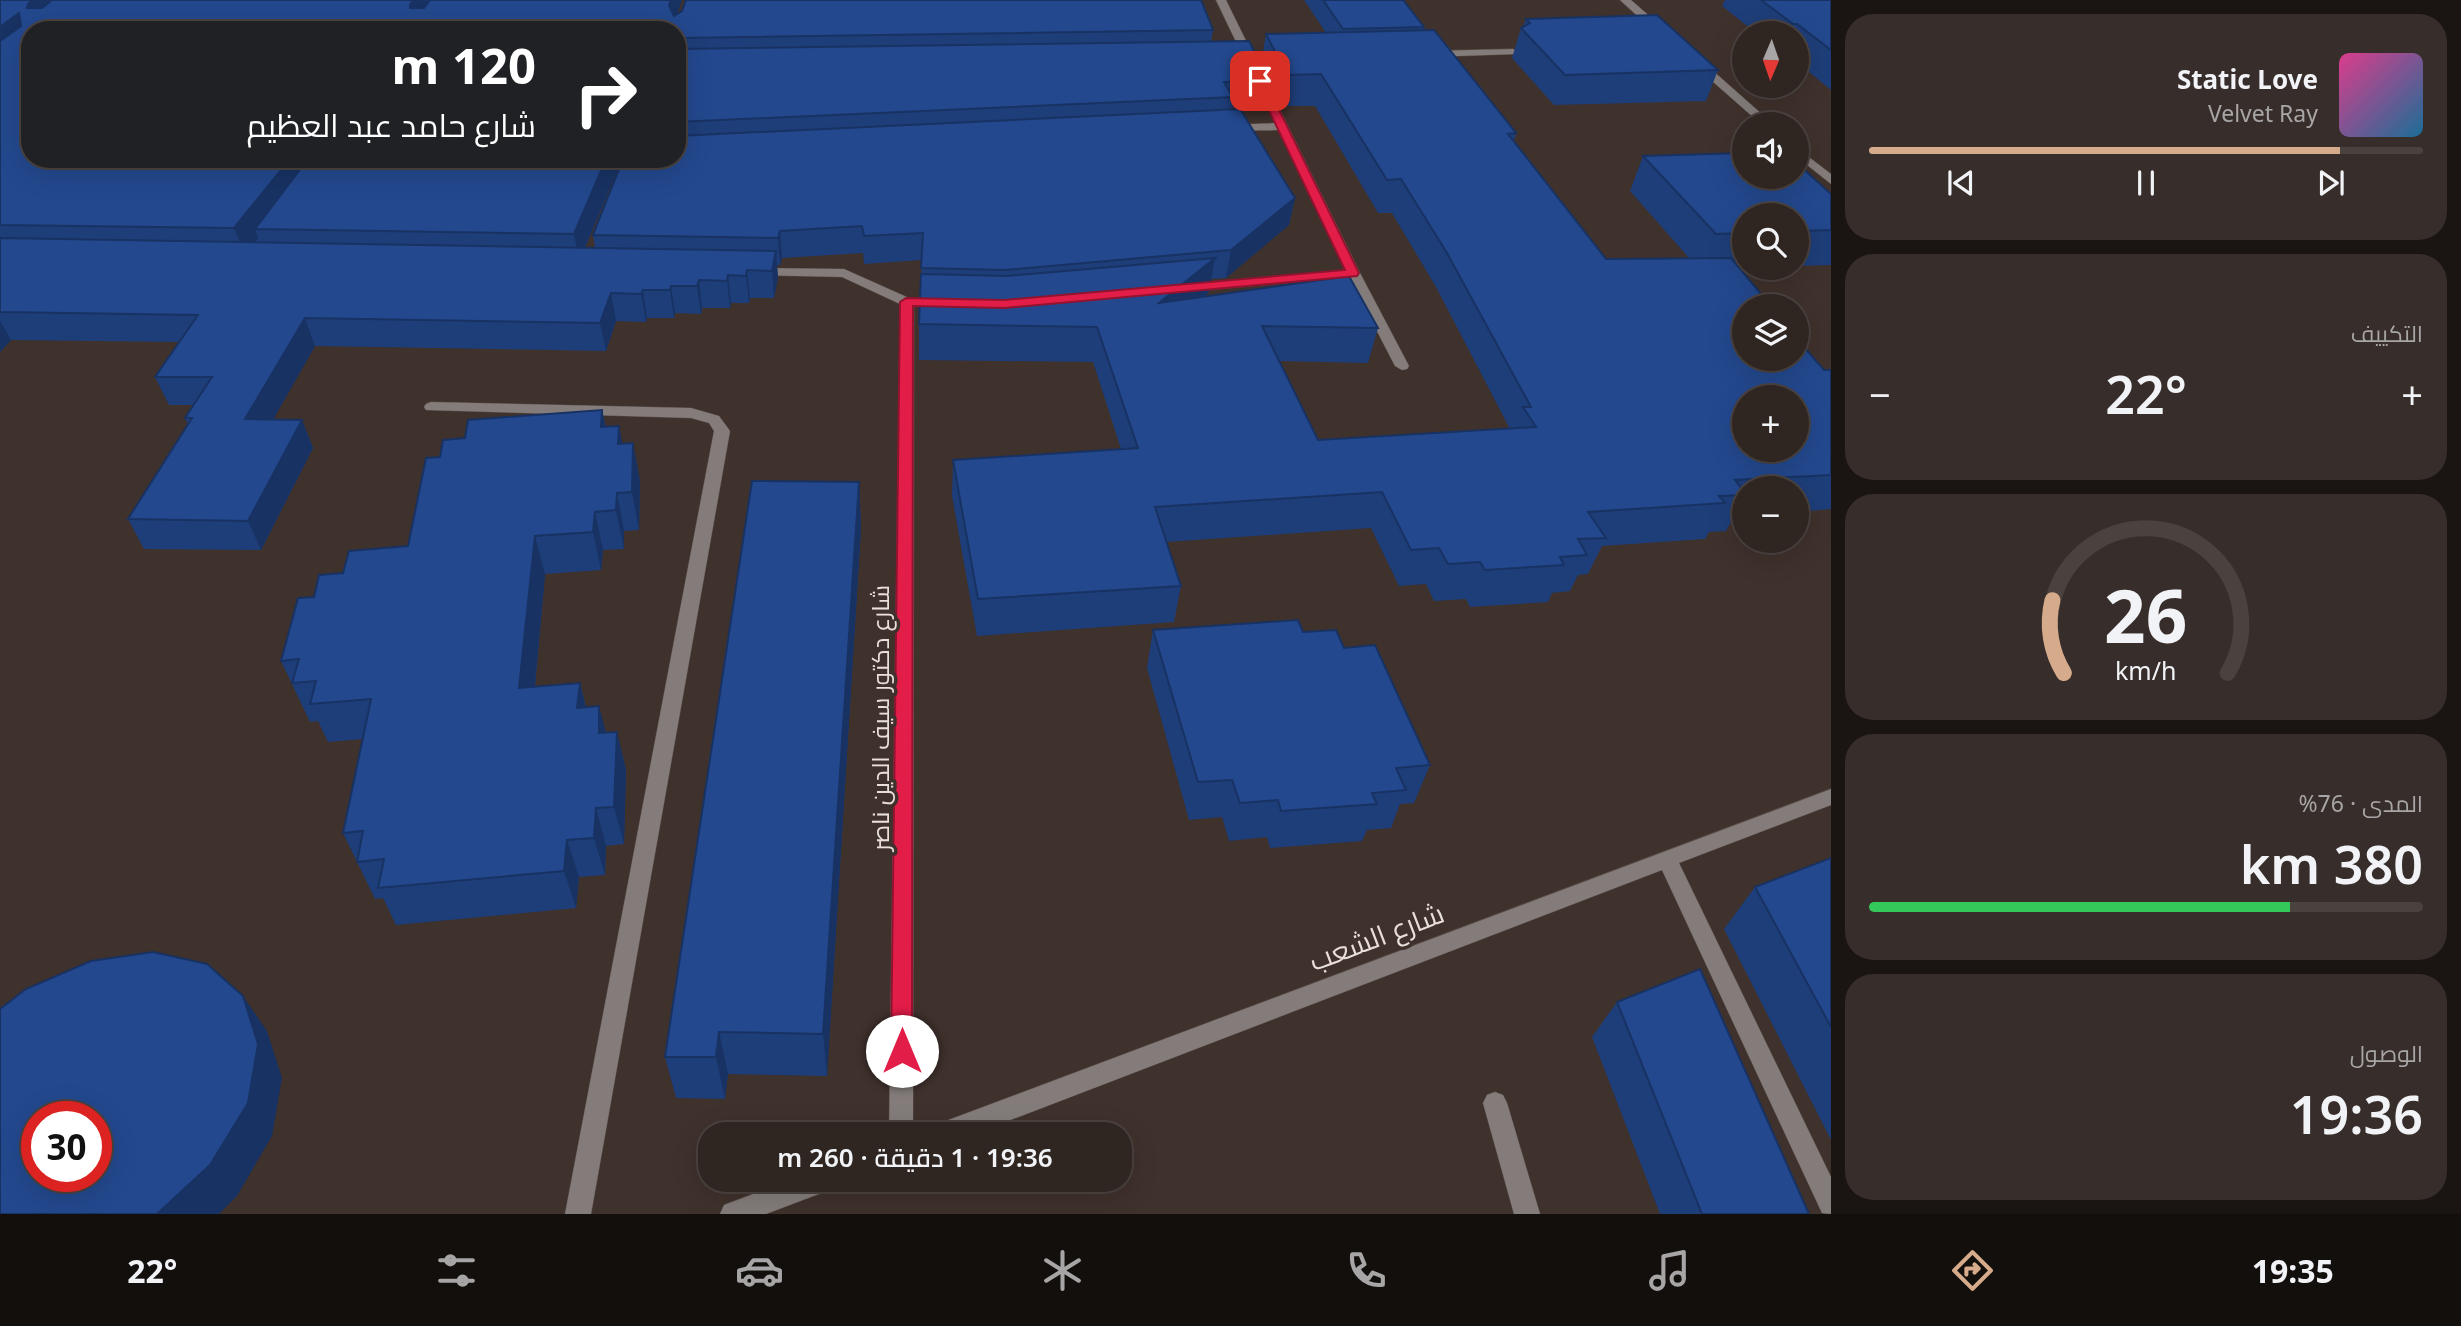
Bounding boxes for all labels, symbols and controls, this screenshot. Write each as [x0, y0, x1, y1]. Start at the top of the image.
north arrow [1732, 21, 1810, 98]
map controls [1732, 21, 1809, 553]
text: 120 m [391, 32, 536, 98]
icon: right [560, 49, 651, 140]
pin [1230, 51, 1290, 111]
text: Static Love [2177, 61, 2318, 97]
icon: arrive [1241, 62, 1279, 100]
text: Velvet Ray [2208, 97, 2318, 129]
text: شارع حامد عبد العظيم [246, 103, 536, 146]
button: sound [1732, 112, 1809, 189]
icon: previous [1942, 164, 1980, 202]
icon: pause [2127, 164, 2165, 202]
icon: next [2312, 164, 2350, 202]
button: search [1732, 203, 1809, 280]
button: layers [1732, 294, 1809, 371]
text: التكييف [2351, 317, 2423, 349]
text: 22° [2105, 358, 2187, 429]
text: − [1869, 368, 1891, 420]
text: + [2401, 368, 2423, 420]
button: + [1732, 385, 1809, 462]
button: − [1732, 476, 1809, 553]
text: 26 [2104, 565, 2188, 664]
street label: شارع دكتور سيف الدين ناصر [863, 585, 897, 853]
text: km/h [2115, 653, 2177, 687]
text: المدى · 76% [2298, 787, 2423, 819]
text: 380 km [2240, 828, 2423, 899]
street label: شارع الشعب [1303, 893, 1449, 980]
position arrow [865, 1014, 939, 1088]
text: الوصول [2350, 1037, 2423, 1069]
text: 19:36 [2290, 1078, 2423, 1149]
speed limit sign: 30 [21, 1101, 112, 1192]
text: 19:36 · 1 دقيقة · 260 m [777, 1139, 1053, 1175]
icon: filters [432, 1246, 481, 1295]
icon: car [735, 1246, 784, 1295]
icon: climate [1038, 1246, 1087, 1295]
icon: phone [1342, 1246, 1391, 1295]
icon: music [1645, 1246, 1694, 1295]
icon: directions [1948, 1246, 1997, 1295]
text: 22° [127, 1249, 177, 1292]
text: 19:35 [2252, 1249, 2334, 1292]

